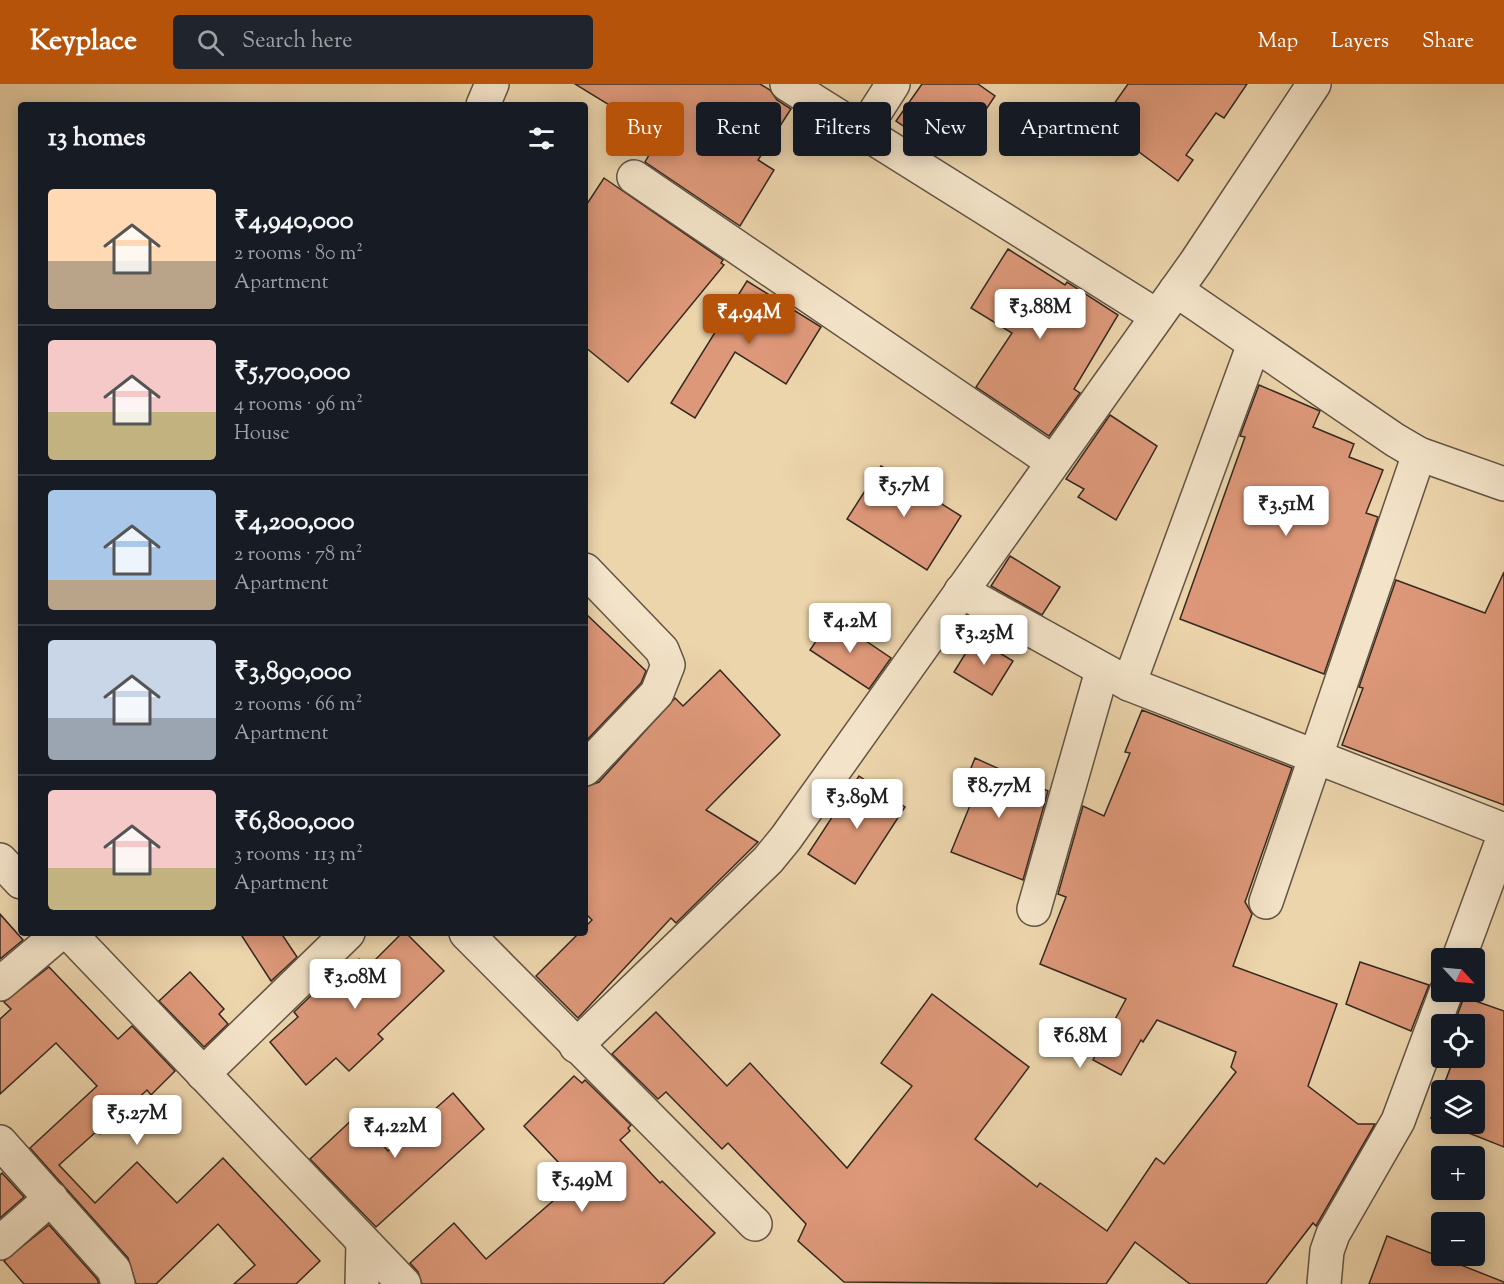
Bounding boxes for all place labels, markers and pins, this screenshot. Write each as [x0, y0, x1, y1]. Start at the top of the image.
pin: ₹3.88M [991, 289, 1089, 340]
pin: ₹4.94M [700, 294, 798, 345]
pin: ₹5.7M [862, 467, 946, 518]
pin: ₹3.51M [1237, 486, 1335, 537]
pin: ₹4.2M [808, 603, 892, 654]
pin: ₹3.25M [935, 615, 1033, 666]
pin: ₹8.77M [950, 768, 1048, 819]
pin: ₹3.89M [808, 779, 906, 830]
pin: ₹3.08M [306, 959, 404, 1010]
pin: ₹6.8M [1038, 1018, 1122, 1069]
pin: ₹5.27M [88, 1095, 186, 1146]
pin: ₹4.22M [346, 1108, 444, 1159]
pin: ₹5.49M [533, 1162, 631, 1213]

